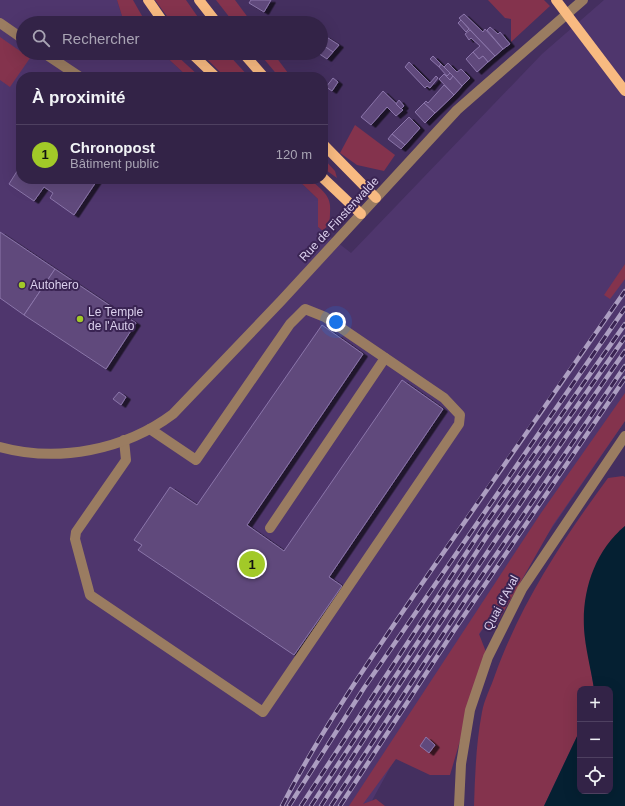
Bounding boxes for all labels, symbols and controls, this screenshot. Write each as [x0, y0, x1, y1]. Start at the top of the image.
search box [16, 16, 328, 60]
icon: search [30, 27, 52, 49]
text: Rechercher [62, 30, 140, 47]
text: À proximité [32, 88, 126, 107]
text: Chronopost [70, 139, 155, 156]
text: 1 [41, 147, 49, 162]
text: 120 m [276, 147, 312, 162]
text: Bâtiment public [70, 156, 159, 171]
street label: Rue de Finsterwalde [296, 174, 382, 264]
place label: Autohero [30, 278, 79, 292]
marker: Autohero [17, 280, 27, 290]
place label: Le Temple de l'Auto [88, 305, 143, 333]
your location [326, 312, 346, 332]
marker: Le Temple de l'Auto [75, 314, 85, 324]
pin: 1 [239, 549, 265, 579]
street label: Quai d'Aval [481, 573, 521, 633]
map controls [577, 686, 613, 794]
button: + [577, 686, 613, 722]
button: − [577, 722, 613, 758]
button: locate [577, 758, 613, 794]

